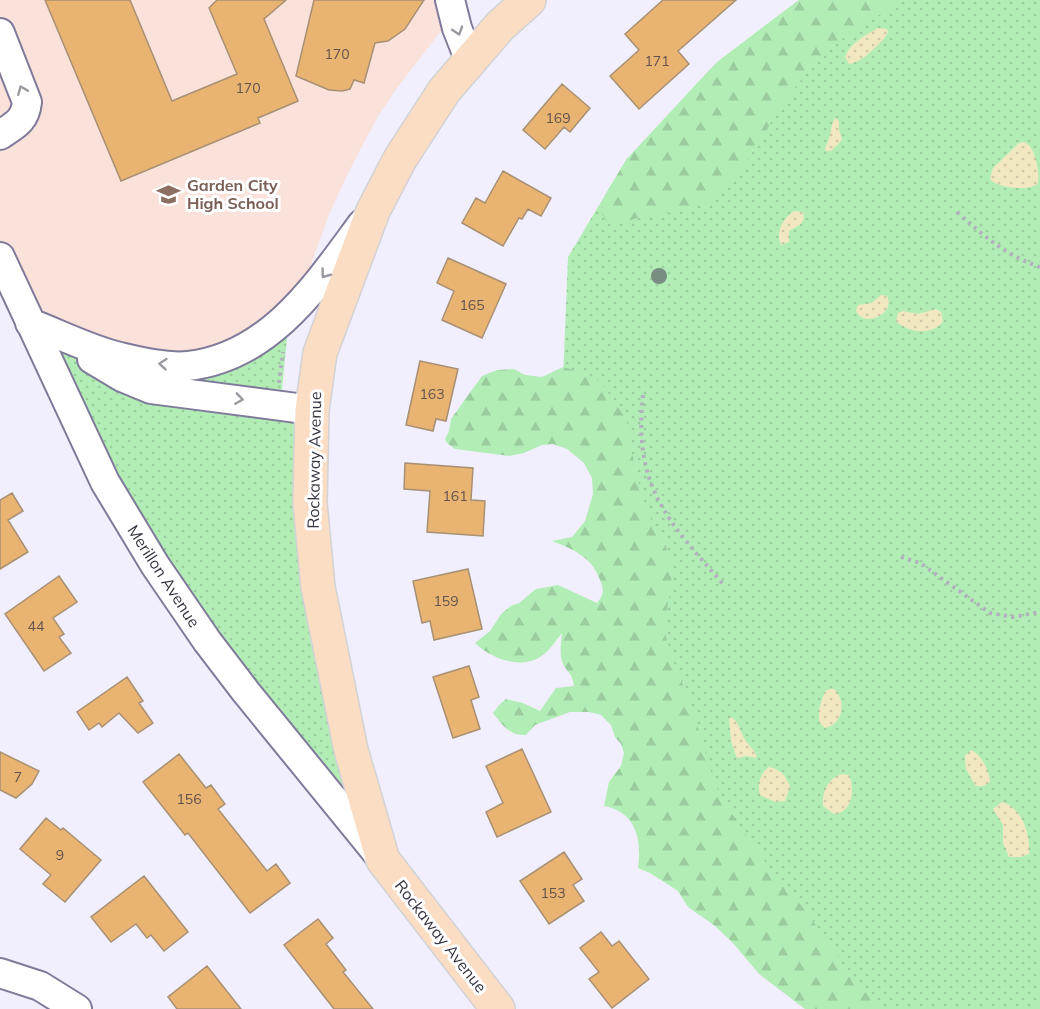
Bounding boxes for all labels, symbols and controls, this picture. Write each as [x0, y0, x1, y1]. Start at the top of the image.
one-way arrow [451, 25, 464, 36]
house number: 170 [324, 45, 350, 63]
house number: 171 [644, 52, 670, 70]
house number: 170 [235, 79, 261, 97]
one-way arrow [17, 85, 30, 96]
house number: 169 [545, 109, 571, 127]
place label: Garden City High School [187, 175, 279, 213]
school or university icon: Garden City High School [156, 181, 182, 207]
one-way arrow [321, 268, 332, 279]
house number: 165 [459, 296, 485, 314]
one-way arrow [158, 358, 167, 371]
house number: 163 [419, 385, 445, 403]
street label: Rockaway Avenue [303, 391, 325, 529]
one-way arrow [235, 393, 244, 405]
house number: 161 [442, 487, 468, 505]
street label: Merillon Avenue [123, 521, 205, 631]
house number: 159 [433, 592, 459, 610]
house number: 44 [28, 617, 45, 635]
house number: 7 [14, 768, 22, 786]
house number: 156 [176, 790, 202, 808]
house number: 9 [56, 846, 64, 864]
street label: Rockaway Avenue [391, 876, 491, 996]
house number: 153 [540, 884, 566, 902]

